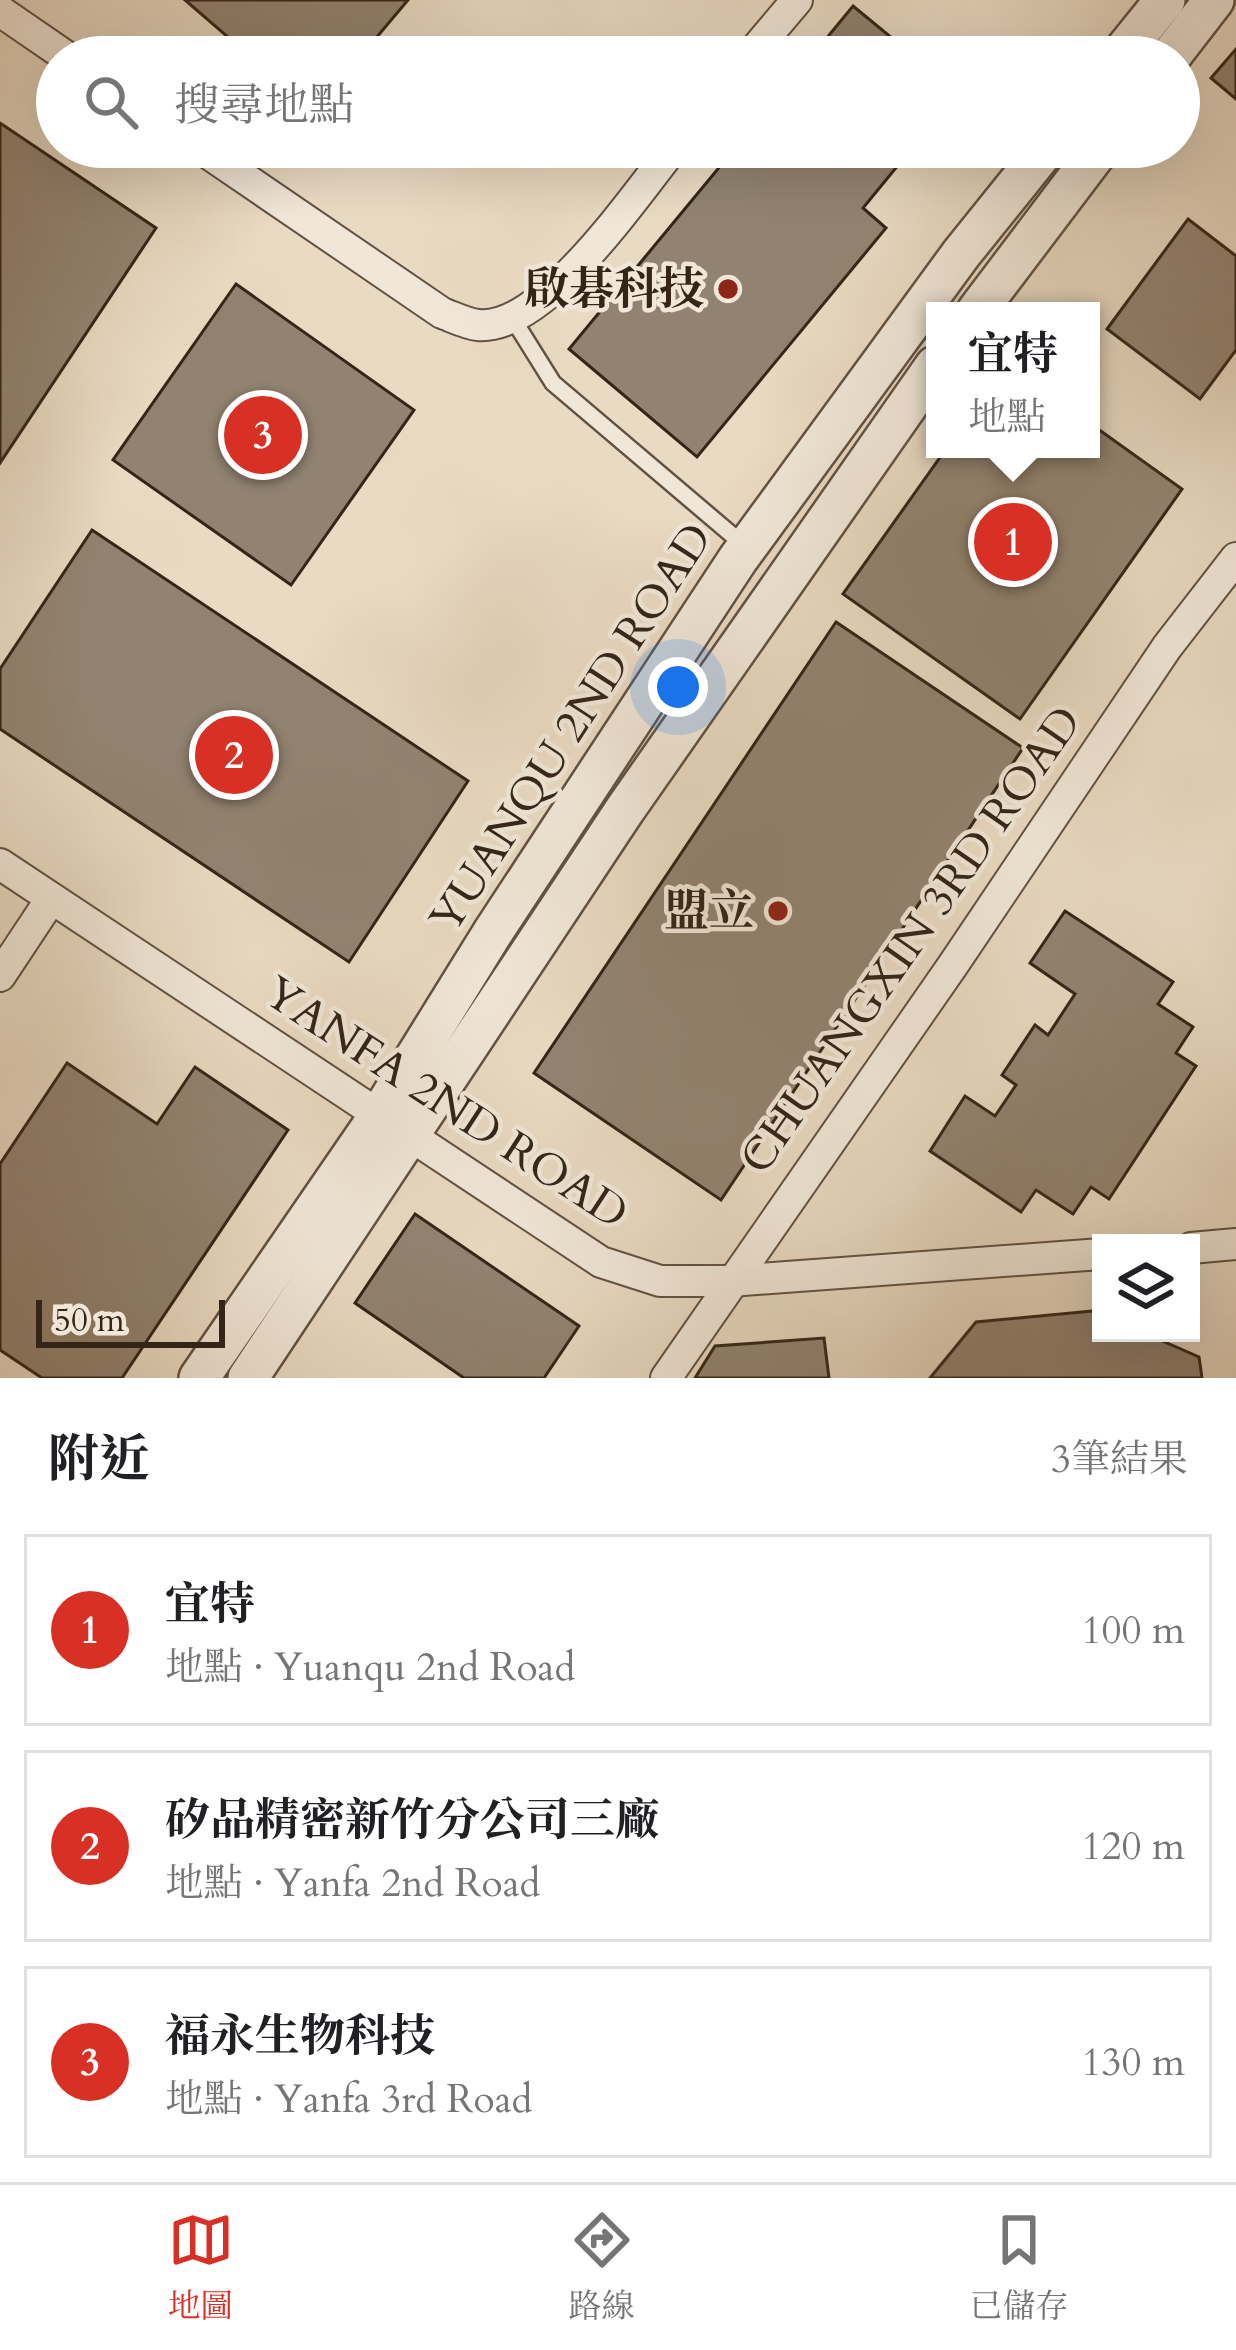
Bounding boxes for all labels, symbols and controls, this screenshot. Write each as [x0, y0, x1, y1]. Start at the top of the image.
search box [36, 36, 1200, 168]
icon: search [78, 69, 144, 135]
text: 搜尋地點 [174, 75, 354, 136]
place label: 啟碁科技 [524, 259, 704, 320]
marker: 啟碁科技 [715, 276, 741, 302]
popup [926, 302, 1100, 458]
text: 宜特 [968, 324, 1058, 385]
pin: 3 [224, 390, 302, 480]
text: 地點 [968, 391, 1046, 444]
pin: 1 [974, 497, 1052, 587]
street label: YUANQU 2ND ROAD [416, 511, 726, 945]
your location [648, 657, 708, 717]
street label: CHUANGXIN 3RD ROAD [726, 694, 1096, 1186]
pin: 2 [195, 710, 273, 800]
place label: 盟立 [664, 881, 754, 942]
marker: 盟立 [765, 898, 791, 924]
street label: YANFA 2ND ROAD [252, 962, 640, 1244]
map controls [1092, 1234, 1200, 1342]
button: layers [1092, 1234, 1200, 1342]
scale bar [36, 1294, 225, 1347]
text: 50 m [54, 1298, 125, 1343]
text: 附近 [48, 1425, 150, 1495]
text: 3筆結果 [1051, 1433, 1188, 1486]
text: 宜特 [165, 1574, 255, 1635]
text: 1 [80, 1604, 100, 1657]
text: 100 m [1082, 1604, 1185, 1657]
text: 地點 · Yuanqu 2nd Road [165, 1641, 575, 1694]
text: 矽品精密新竹分公司三廠 [165, 1790, 660, 1851]
text: 2 [80, 1820, 100, 1873]
text: 120 m [1082, 1820, 1185, 1873]
text: 地點 · Yanfa 2nd Road [165, 1857, 540, 1910]
text: 福永生物科技 [165, 2006, 435, 2067]
text: 3 [80, 2036, 100, 2089]
text: 130 m [1082, 2036, 1185, 2089]
text: 地點 · Yanfa 3rd Road [165, 2073, 532, 2126]
tab: 地圖 [168, 2207, 234, 2329]
tab: 路線 [569, 2207, 635, 2329]
tab: 已儲存 [970, 2207, 1069, 2329]

